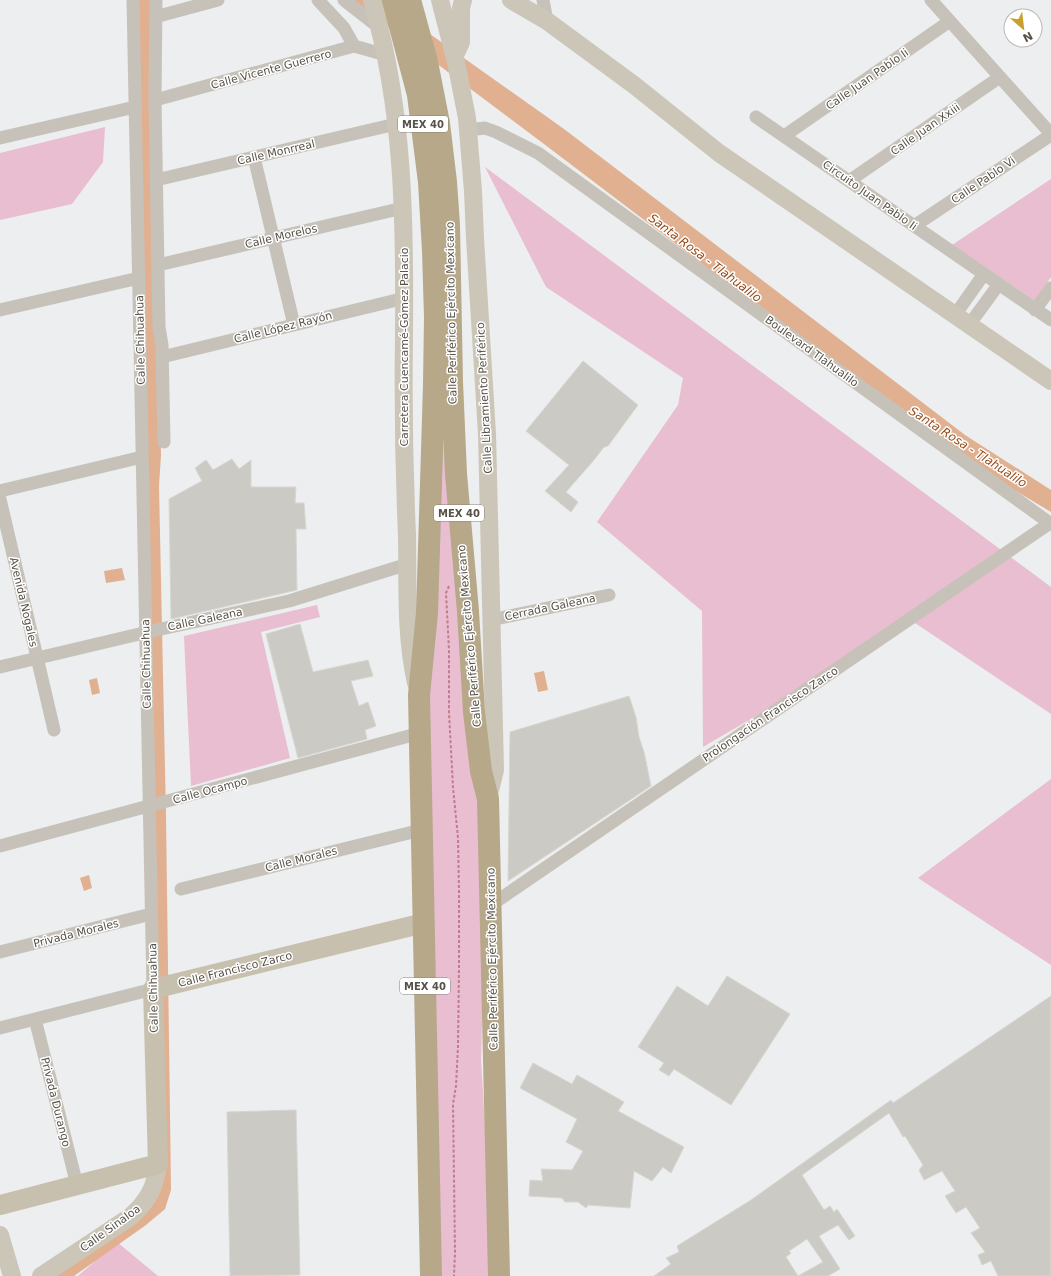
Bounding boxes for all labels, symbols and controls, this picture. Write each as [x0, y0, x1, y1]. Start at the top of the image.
north arrow [1003, 8, 1043, 48]
text: N [1020, 28, 1035, 44]
street label: Calle Juan Pablo Ii [824, 46, 911, 113]
street label: Calle Vicente Guerrero [209, 47, 333, 92]
street label: Calle Juan Xxiii [888, 101, 962, 158]
road number: MEX 40 [398, 116, 448, 132]
street label: Calle Monrreal [236, 137, 316, 168]
street label: Calle Pablo Vi [949, 154, 1018, 207]
street label: Circuito Juan Pablo Ii [820, 158, 920, 233]
water label: Santa Rosa - Tlahualilo [646, 211, 764, 305]
street label: Calle Periférico Ejército Mexicano [443, 221, 460, 404]
street label: Calle Morelos [244, 222, 319, 251]
street label: Carretera Cuencamé-Gómez Palacio [398, 247, 411, 447]
street label: Calle Chihuahua [133, 295, 148, 385]
street label: Calle López Rayón [233, 309, 334, 346]
street label: Boulevard Tlahualilo [762, 313, 861, 390]
street label: Calle Libramiento Periférico [474, 322, 495, 474]
water label: Santa Rosa - Tlahualilo [906, 404, 1030, 490]
road number: MEX 40 [434, 505, 484, 521]
street label: Calle Periférico Ejército Mexicano [455, 544, 484, 728]
street label: Avenida Nogales [7, 556, 40, 648]
street label: Cerrada Galeana [503, 591, 597, 623]
street label: Calle Galeana [166, 605, 244, 634]
street label: Calle Chihuahua [139, 619, 154, 709]
street label: Prolongación Francisco Zarco [700, 664, 841, 765]
street label: Calle Ocampo [171, 774, 249, 807]
street label: Calle Morales [264, 844, 339, 875]
street label: Calle Periférico Ejército Mexicano [484, 867, 501, 1050]
street label: Privada Morales [32, 917, 120, 950]
street label: Calle Chihuahua [146, 943, 161, 1033]
street label: Calle Francisco Zarco [177, 949, 294, 990]
road number: MEX 40 [400, 978, 450, 994]
street label: Privada Durango [38, 1056, 73, 1149]
street label: Calle Sinaloa [78, 1202, 143, 1255]

